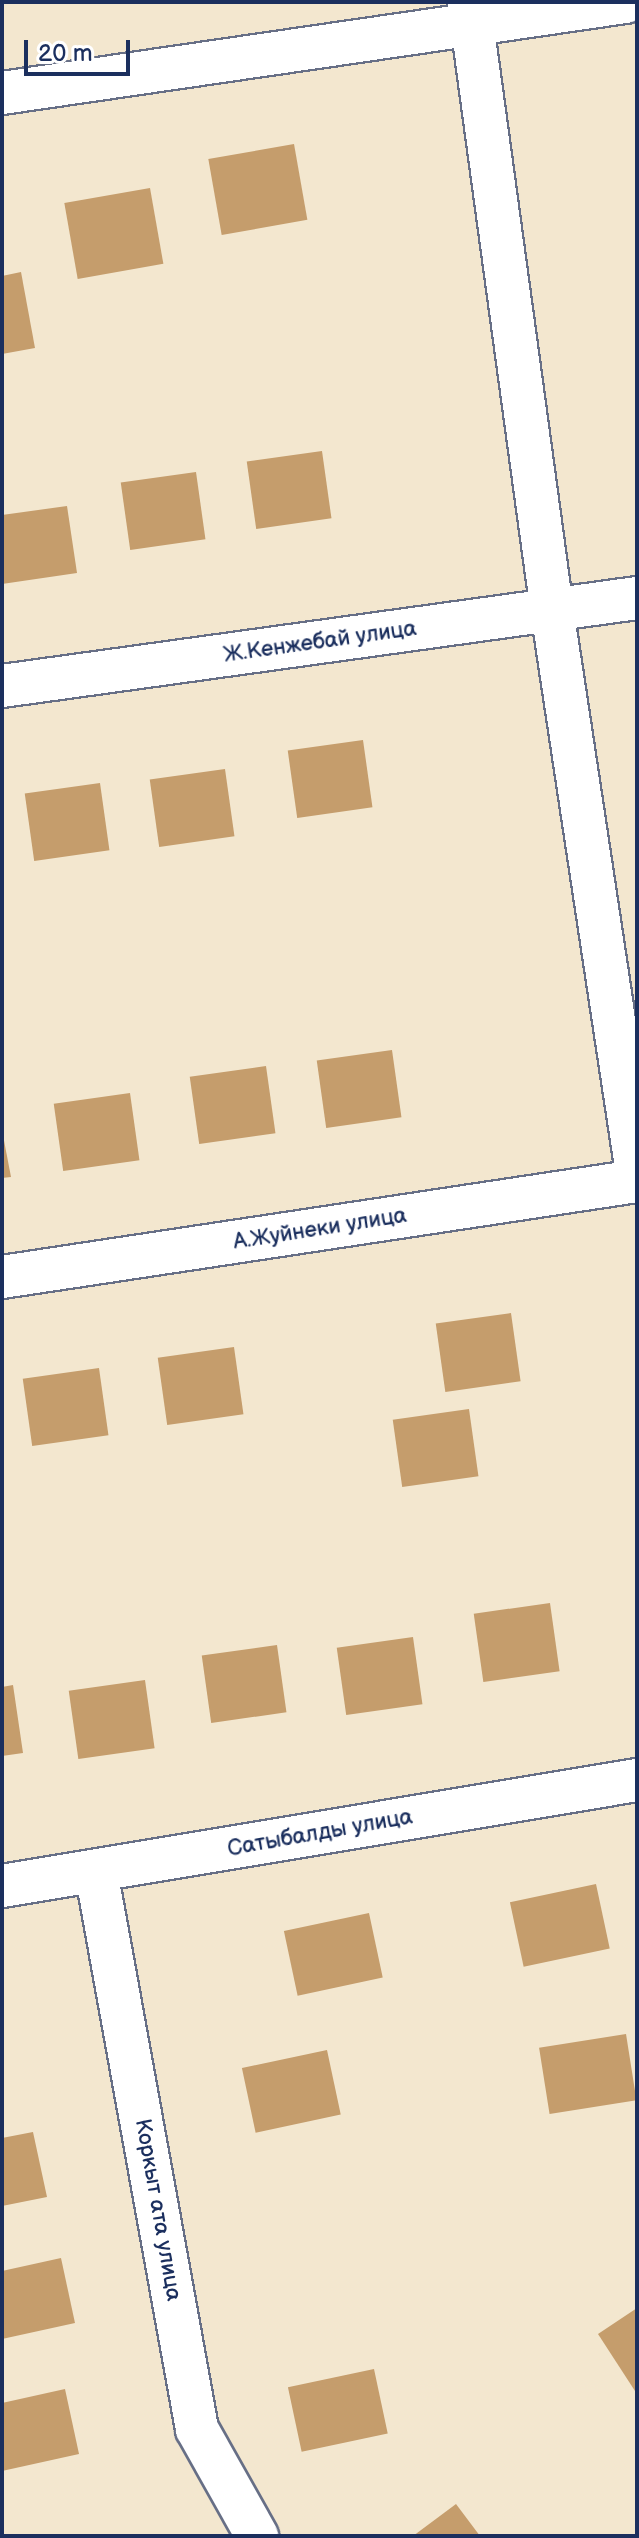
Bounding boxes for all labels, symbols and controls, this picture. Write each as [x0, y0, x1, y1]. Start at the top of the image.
scale bar [28, 24, 134, 74]
text: 20 m [38, 39, 93, 68]
street label: Ж.Кенжебай улица [222, 615, 418, 669]
street label: А.Жуйнеки улица [231, 1202, 409, 1256]
street label: Сатыбалды улица [225, 1804, 415, 1862]
street label: Коркыт ата улица [129, 2117, 187, 2303]

